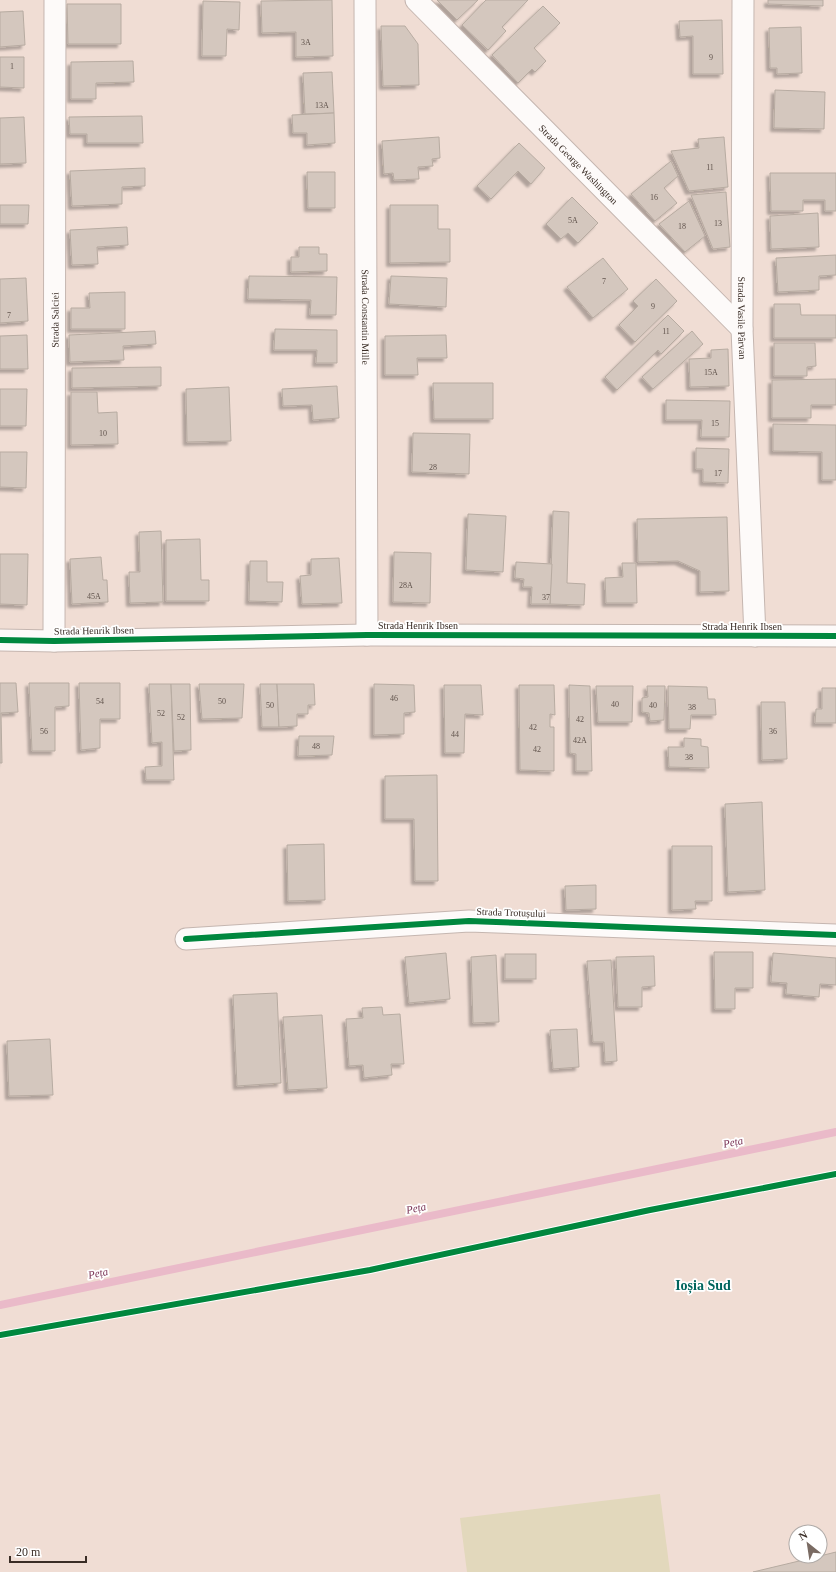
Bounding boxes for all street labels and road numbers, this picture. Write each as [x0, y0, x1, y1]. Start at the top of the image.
street label: Strada George Washington [537, 122, 620, 206]
street label: Strada Constantin Mille [360, 269, 371, 365]
street label: Strada Vasile Pârvan [736, 277, 748, 360]
street label: Strada Salciei [49, 292, 61, 348]
street label: Strada Henrik Ibsen [378, 620, 458, 631]
street label: Strada Henrik Ibsen [702, 621, 782, 632]
street label: Strada Henrik Ibsen [54, 624, 134, 637]
street label: Strada Trotușului [476, 906, 546, 919]

